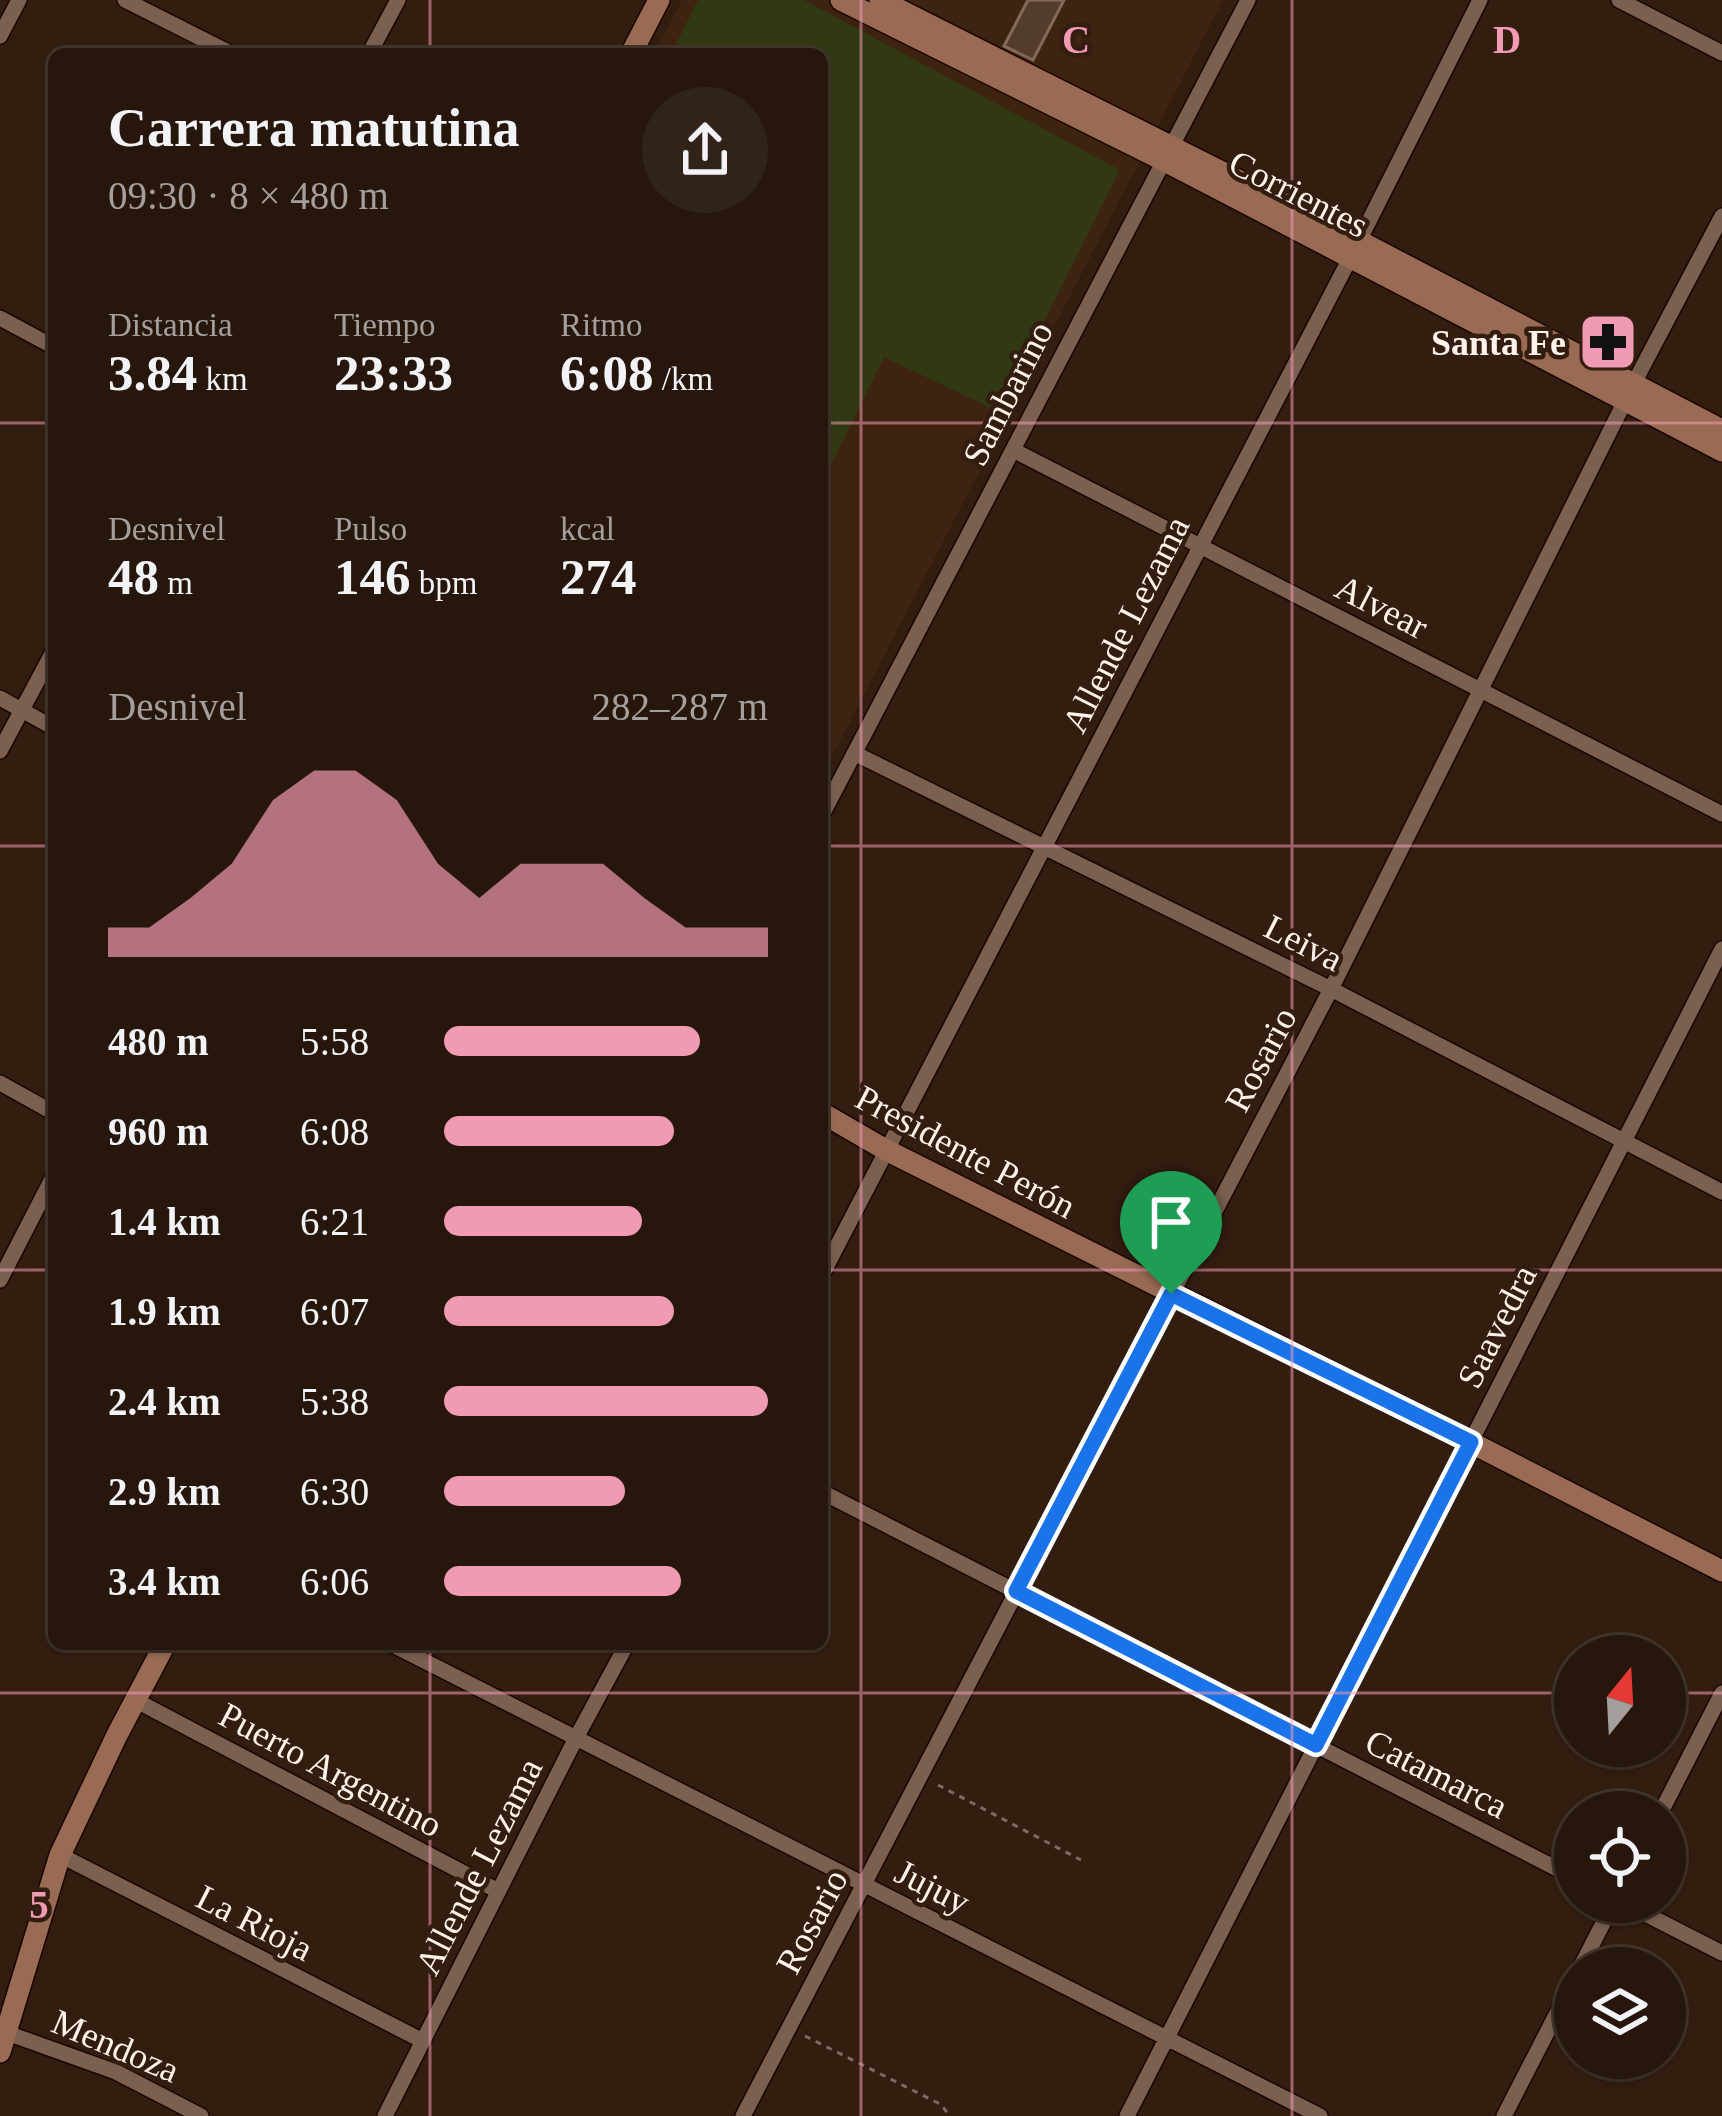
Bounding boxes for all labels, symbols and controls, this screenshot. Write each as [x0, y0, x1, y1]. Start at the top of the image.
text: C [1062, 18, 1090, 61]
text: D [1493, 18, 1521, 61]
button: share [642, 87, 768, 213]
text: Carrera matutina [108, 98, 519, 158]
street label: Corrientes [1223, 142, 1374, 246]
text: 09:30 · 8 × 480 m [108, 174, 389, 217]
text: Distancia [108, 307, 233, 343]
text: Tiempo [334, 307, 435, 343]
text: Ritmo [560, 307, 643, 343]
pharmacy icon: Santa Fe [1577, 311, 1639, 373]
street label: Sambarino [955, 315, 1061, 472]
place label: Santa Fe [1431, 323, 1566, 363]
text: 3.84 [108, 345, 197, 401]
text: 23:33 [334, 345, 453, 401]
text: 6:08 [560, 345, 653, 401]
text: km [197, 361, 248, 397]
text: /km [653, 361, 713, 397]
street label: Allende Lezama [1054, 510, 1197, 739]
text: Desnivel [108, 511, 225, 547]
text: Pulso [334, 511, 407, 547]
text: kcal [560, 511, 615, 547]
text: 48 [108, 549, 159, 605]
text: 146 [334, 549, 411, 605]
text: 274 [560, 549, 637, 605]
text: m [159, 565, 193, 601]
text: bpm [411, 565, 477, 601]
street label: Alvear [1329, 567, 1434, 647]
text: Desnivel [108, 685, 247, 728]
text: 282–287 m [591, 685, 768, 728]
street label: Leiva [1258, 906, 1349, 979]
street label: Rosario [1217, 1001, 1305, 1118]
text: 480 m [108, 1020, 209, 1063]
text: 5:58 [300, 1020, 369, 1063]
street label: Presidente Perón [849, 1077, 1082, 1227]
text: 960 m [108, 1110, 209, 1153]
text: 6:08 [300, 1110, 369, 1153]
pin [1120, 1171, 1222, 1294]
icon: arrive [1138, 1189, 1204, 1255]
text: 1.4 km [108, 1200, 221, 1243]
text: 6:21 [300, 1200, 369, 1243]
street label: Saavedra [1449, 1259, 1545, 1394]
text: 1.9 km [108, 1290, 221, 1333]
text: 6:07 [300, 1290, 369, 1333]
text: 2.4 km [108, 1380, 221, 1423]
text: 5:38 [300, 1380, 369, 1423]
text: 2.9 km [108, 1470, 221, 1513]
text: 6:30 [300, 1470, 369, 1513]
text: 3.4 km [108, 1560, 221, 1603]
text: 6:06 [300, 1560, 369, 1603]
north arrow [1554, 1635, 1686, 1767]
map controls [1554, 1635, 1686, 2079]
street label: Puerto Argentino [212, 1694, 449, 1845]
street label: Catamarca [1359, 1721, 1514, 1827]
street label: Allende Lezama [407, 1752, 550, 1981]
button: locate [1554, 1791, 1686, 1923]
street label: Jujuy [889, 1851, 976, 1922]
street label: Rosario [768, 1863, 856, 1980]
street label: La Rioja [190, 1877, 319, 1969]
text: 5 [29, 1883, 49, 1926]
button: layers [1554, 1947, 1686, 2079]
street label: Mendoza [46, 2001, 185, 2091]

